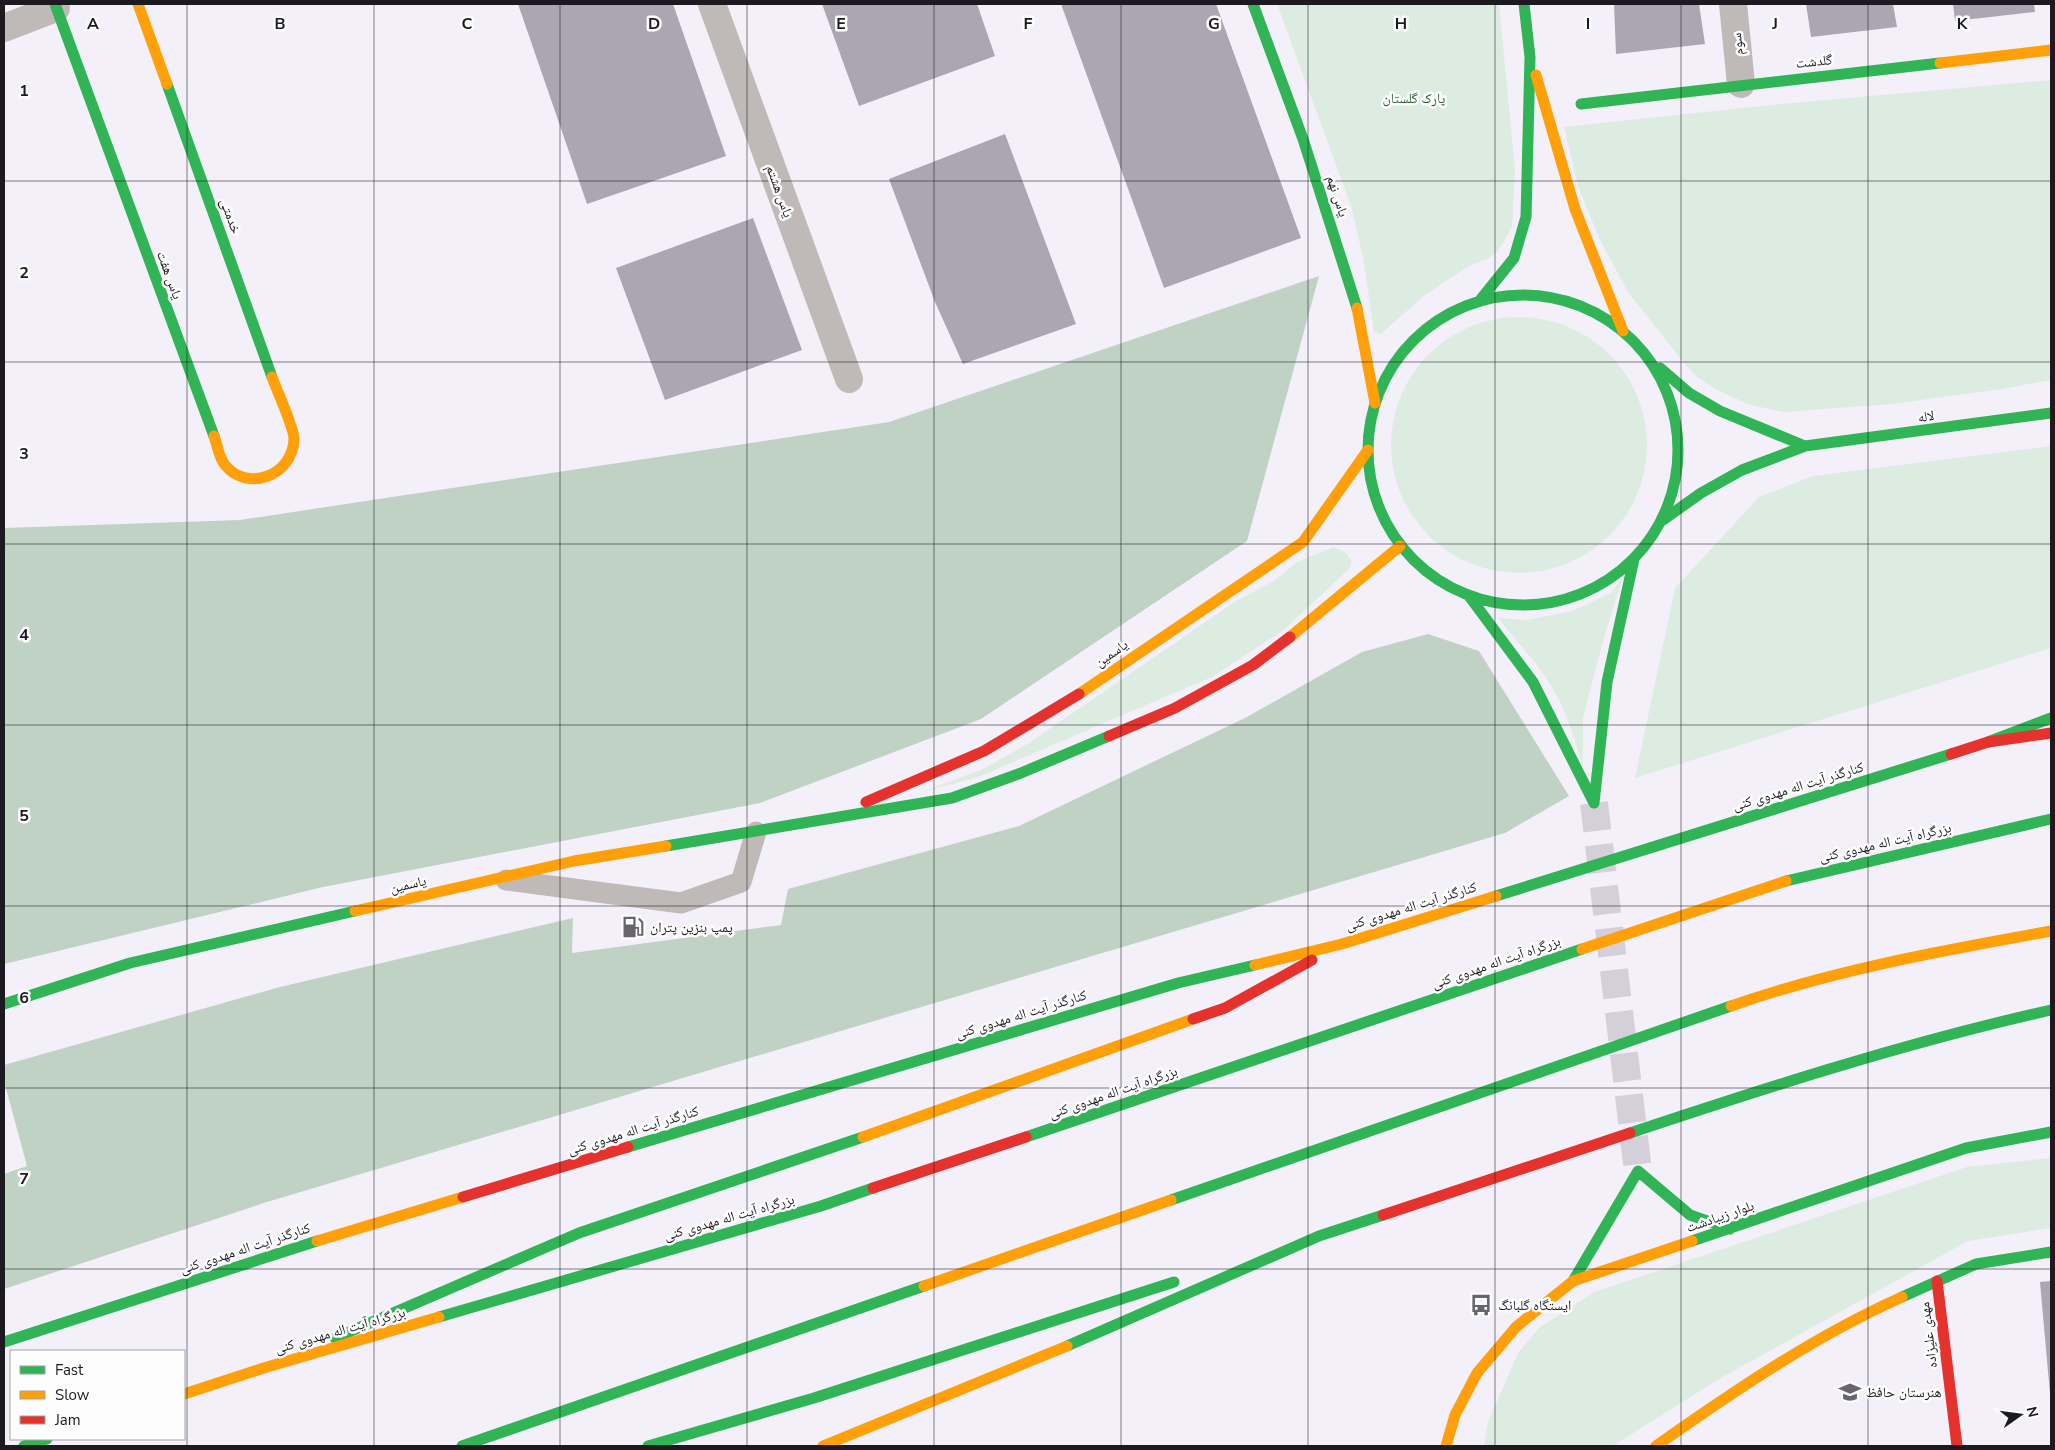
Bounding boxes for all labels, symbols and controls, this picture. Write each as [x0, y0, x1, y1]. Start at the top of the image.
text: A [87, 13, 99, 35]
text: B [274, 13, 286, 35]
text: C [462, 13, 473, 35]
text: D [648, 13, 660, 35]
text: E [836, 13, 846, 35]
text: F [1024, 13, 1033, 35]
text: G [1208, 13, 1220, 35]
text: H [1395, 13, 1407, 35]
text: I [1586, 13, 1590, 35]
text: J [1771, 13, 1778, 35]
text: K [1957, 13, 1969, 35]
street label: سوم [1727, 32, 1748, 56]
street label: گلدشت [1795, 50, 1833, 73]
text: 1 [19, 80, 29, 102]
park label: پارک گلستان [1383, 89, 1446, 108]
street label: یاس هشتم [761, 162, 798, 220]
street label: یاس نهم [1322, 173, 1353, 220]
street label: خدمتی [215, 196, 246, 237]
street label: یاس هفت [152, 248, 187, 302]
text: 2 [19, 262, 29, 284]
street label: لاله [1917, 406, 1935, 427]
text: 3 [19, 443, 29, 465]
text: 4 [19, 624, 29, 646]
street label: یاسمین [1091, 635, 1132, 672]
street label: کنارگذر آیت اله مهدوی کنی [1730, 757, 1866, 815]
text: 5 [19, 805, 29, 827]
street label: بزرگراه آیت اله مهدوی کنی [1817, 818, 1953, 867]
street label: یاسمین [388, 871, 428, 898]
street label: کنارگذر آیت اله مهدوی کنی [1343, 877, 1479, 935]
fuel station icon: پمپ بنزین پتران [620, 914, 646, 940]
place label: پمپ بنزین پتران [650, 918, 733, 937]
street label: بزرگراه آیت اله مهدوی کنی [1429, 931, 1563, 993]
street label: کنارگذر آیت اله مهدوی کنی [953, 985, 1089, 1043]
text: 6 [19, 987, 29, 1009]
street label: بزرگراه آیت اله مهدوی کنی [1046, 1061, 1180, 1123]
street label: کنارگذر آیت اله مهدوی کنی [565, 1101, 701, 1159]
text: 7 [19, 1168, 29, 1190]
street label: بزرگراه آیت اله مهدوی کنی [662, 1190, 797, 1245]
street label: بلوار زیبادشت [1684, 1196, 1757, 1237]
street label: کنارگذر آیت اله مهدوی کنی [177, 1218, 313, 1279]
bus stop icon: ایستگاه گلبانگ [1468, 1292, 1494, 1318]
place label: ایستگاه گلبانگ [1498, 1296, 1571, 1315]
street label: مهدی علیزاده [1915, 1301, 1942, 1369]
street label: بزرگراه آیت اله مهدوی کنی [273, 1303, 408, 1358]
legend [10, 1350, 185, 1440]
text: Fast [55, 1360, 84, 1380]
school or university icon: هنرستان حافظ [1837, 1379, 1863, 1405]
place label: هنرستان حافظ [1866, 1383, 1942, 1402]
text: Slow [55, 1385, 90, 1405]
north arrow [1995, 1390, 2045, 1440]
text: N [2022, 1405, 2043, 1419]
text: Jam [54, 1410, 81, 1430]

